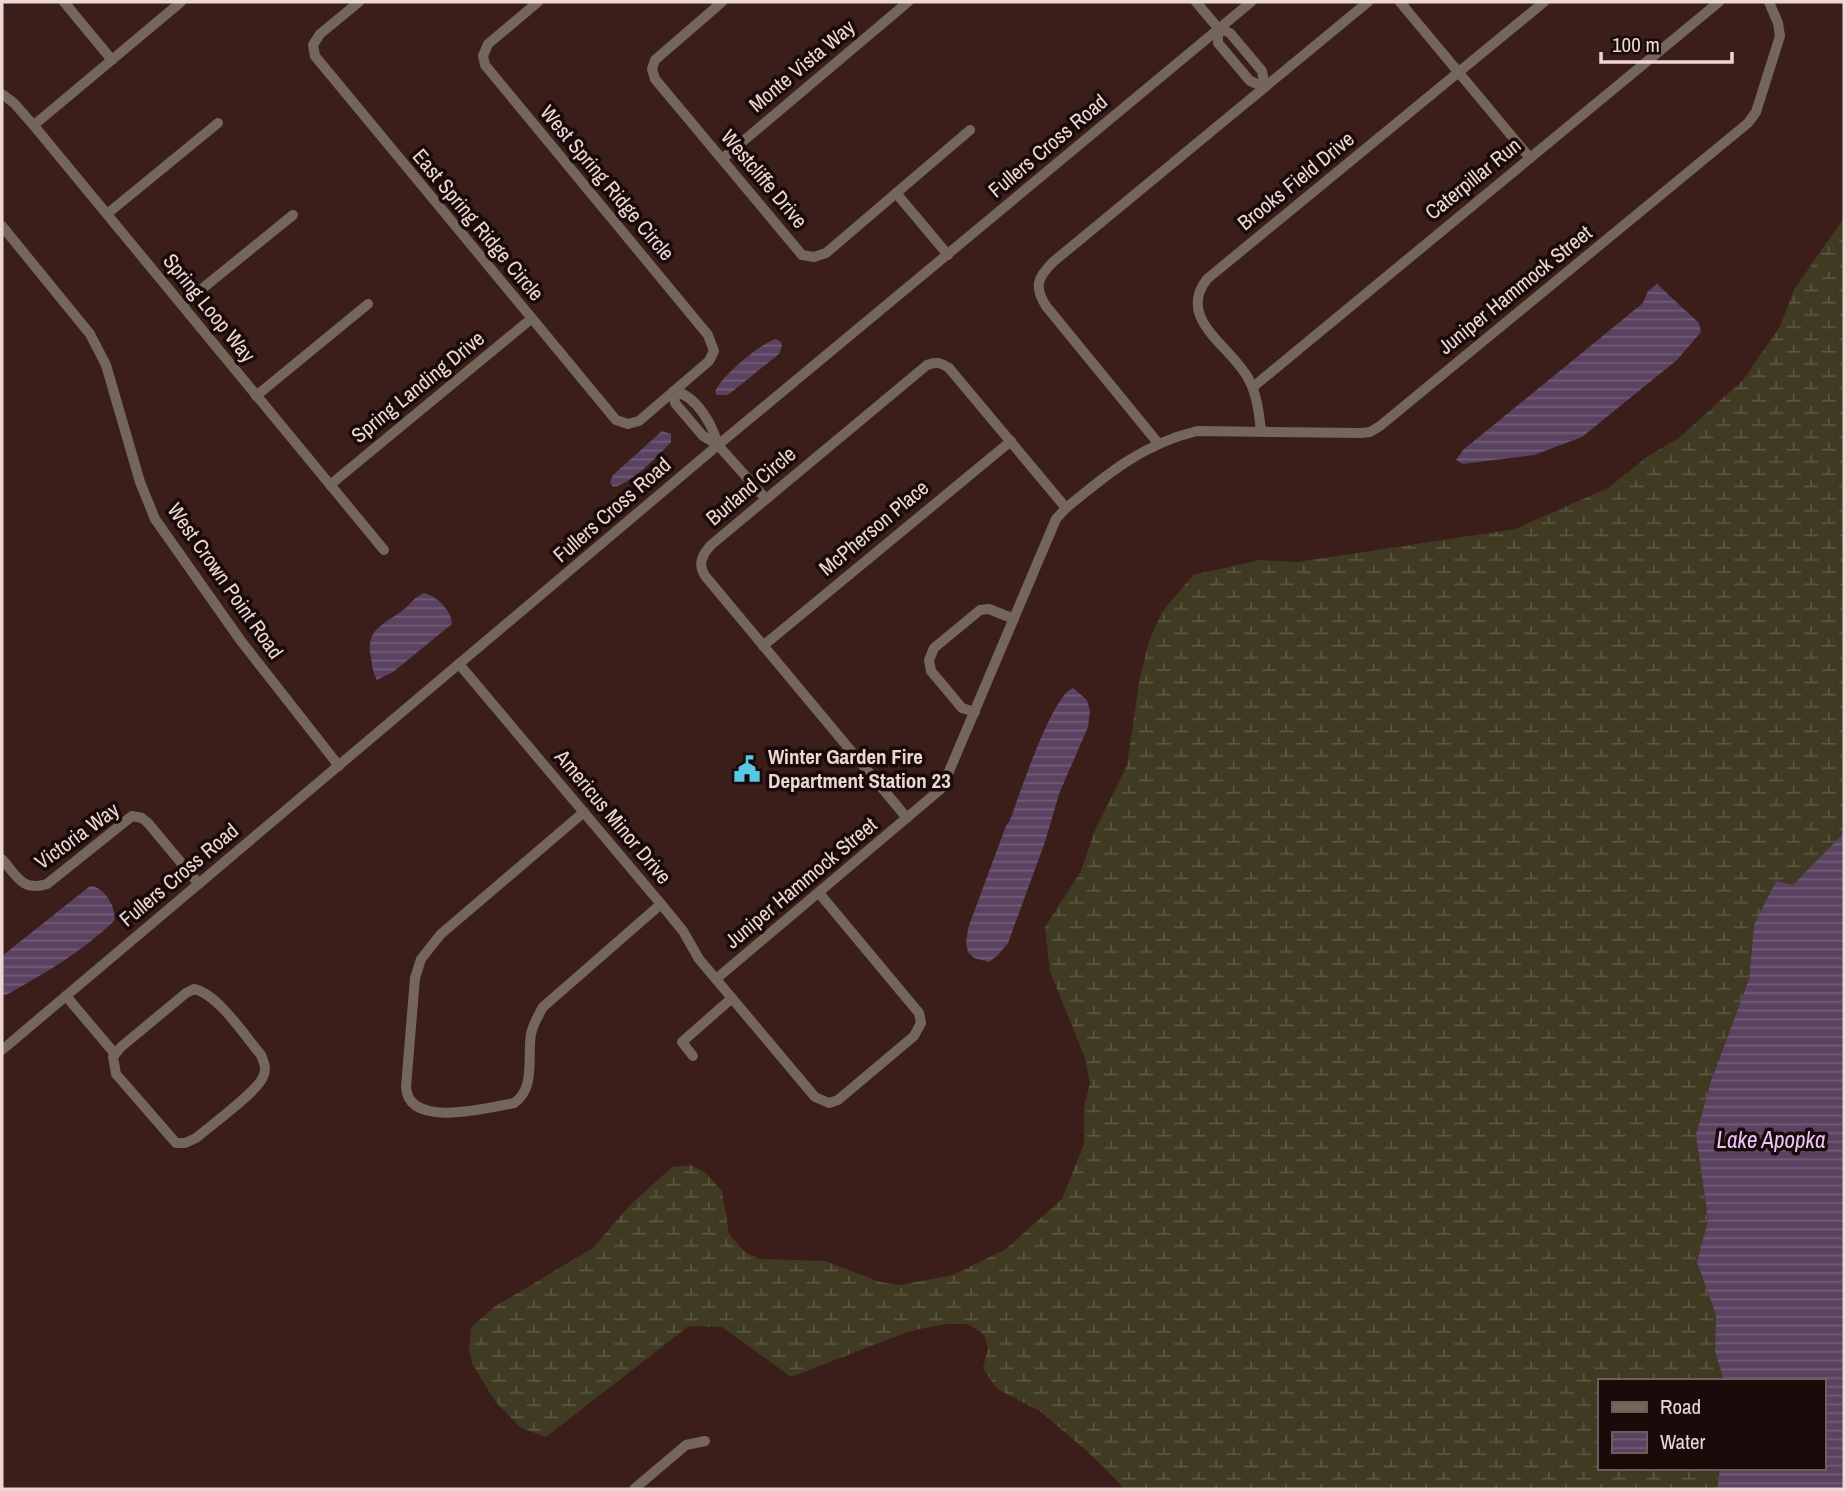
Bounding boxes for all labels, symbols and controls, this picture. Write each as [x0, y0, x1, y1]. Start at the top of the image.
street label: Monte Vista Way [742, 12, 861, 119]
scale bar [1601, 21, 1732, 65]
text: 100 m [1612, 30, 1660, 59]
street label: Fullers Cross Road [982, 87, 1113, 204]
street label: West Spring Ridge Circle [534, 99, 681, 267]
street label: Westcliffe Drive [714, 123, 814, 234]
street label: Brooks Field Drive [1231, 124, 1360, 237]
street label: Caterpillar Run [1419, 131, 1527, 226]
street label: East Spring Ridge Circle [406, 142, 551, 307]
street label: Juniper Hammock Street [1432, 218, 1598, 361]
street label: Spring Loop Way [156, 247, 263, 369]
street label: Spring Landing Drive [345, 324, 490, 449]
street label: Burland Circle [700, 439, 802, 532]
street label: Fullers Cross Road [547, 450, 677, 569]
street label: McPherson Place [813, 473, 935, 582]
street label: West Crown Point Road [161, 497, 290, 665]
street label: Americus Minor Drive [548, 742, 678, 890]
place label: Winter Garden Fire Department Station 23 [768, 742, 951, 795]
public building icon: Winter Garden Fire Department Station 23 [732, 754, 762, 784]
street label: Victoria Way [29, 795, 125, 876]
street label: Juniper Hammock Street [718, 810, 883, 955]
street label: Fullers Cross Road [113, 816, 244, 933]
water label: Lake Apopka [1717, 1124, 1825, 1155]
legend [1598, 1379, 1825, 1470]
text: Road [1660, 1392, 1701, 1421]
text: Water [1660, 1427, 1706, 1456]

